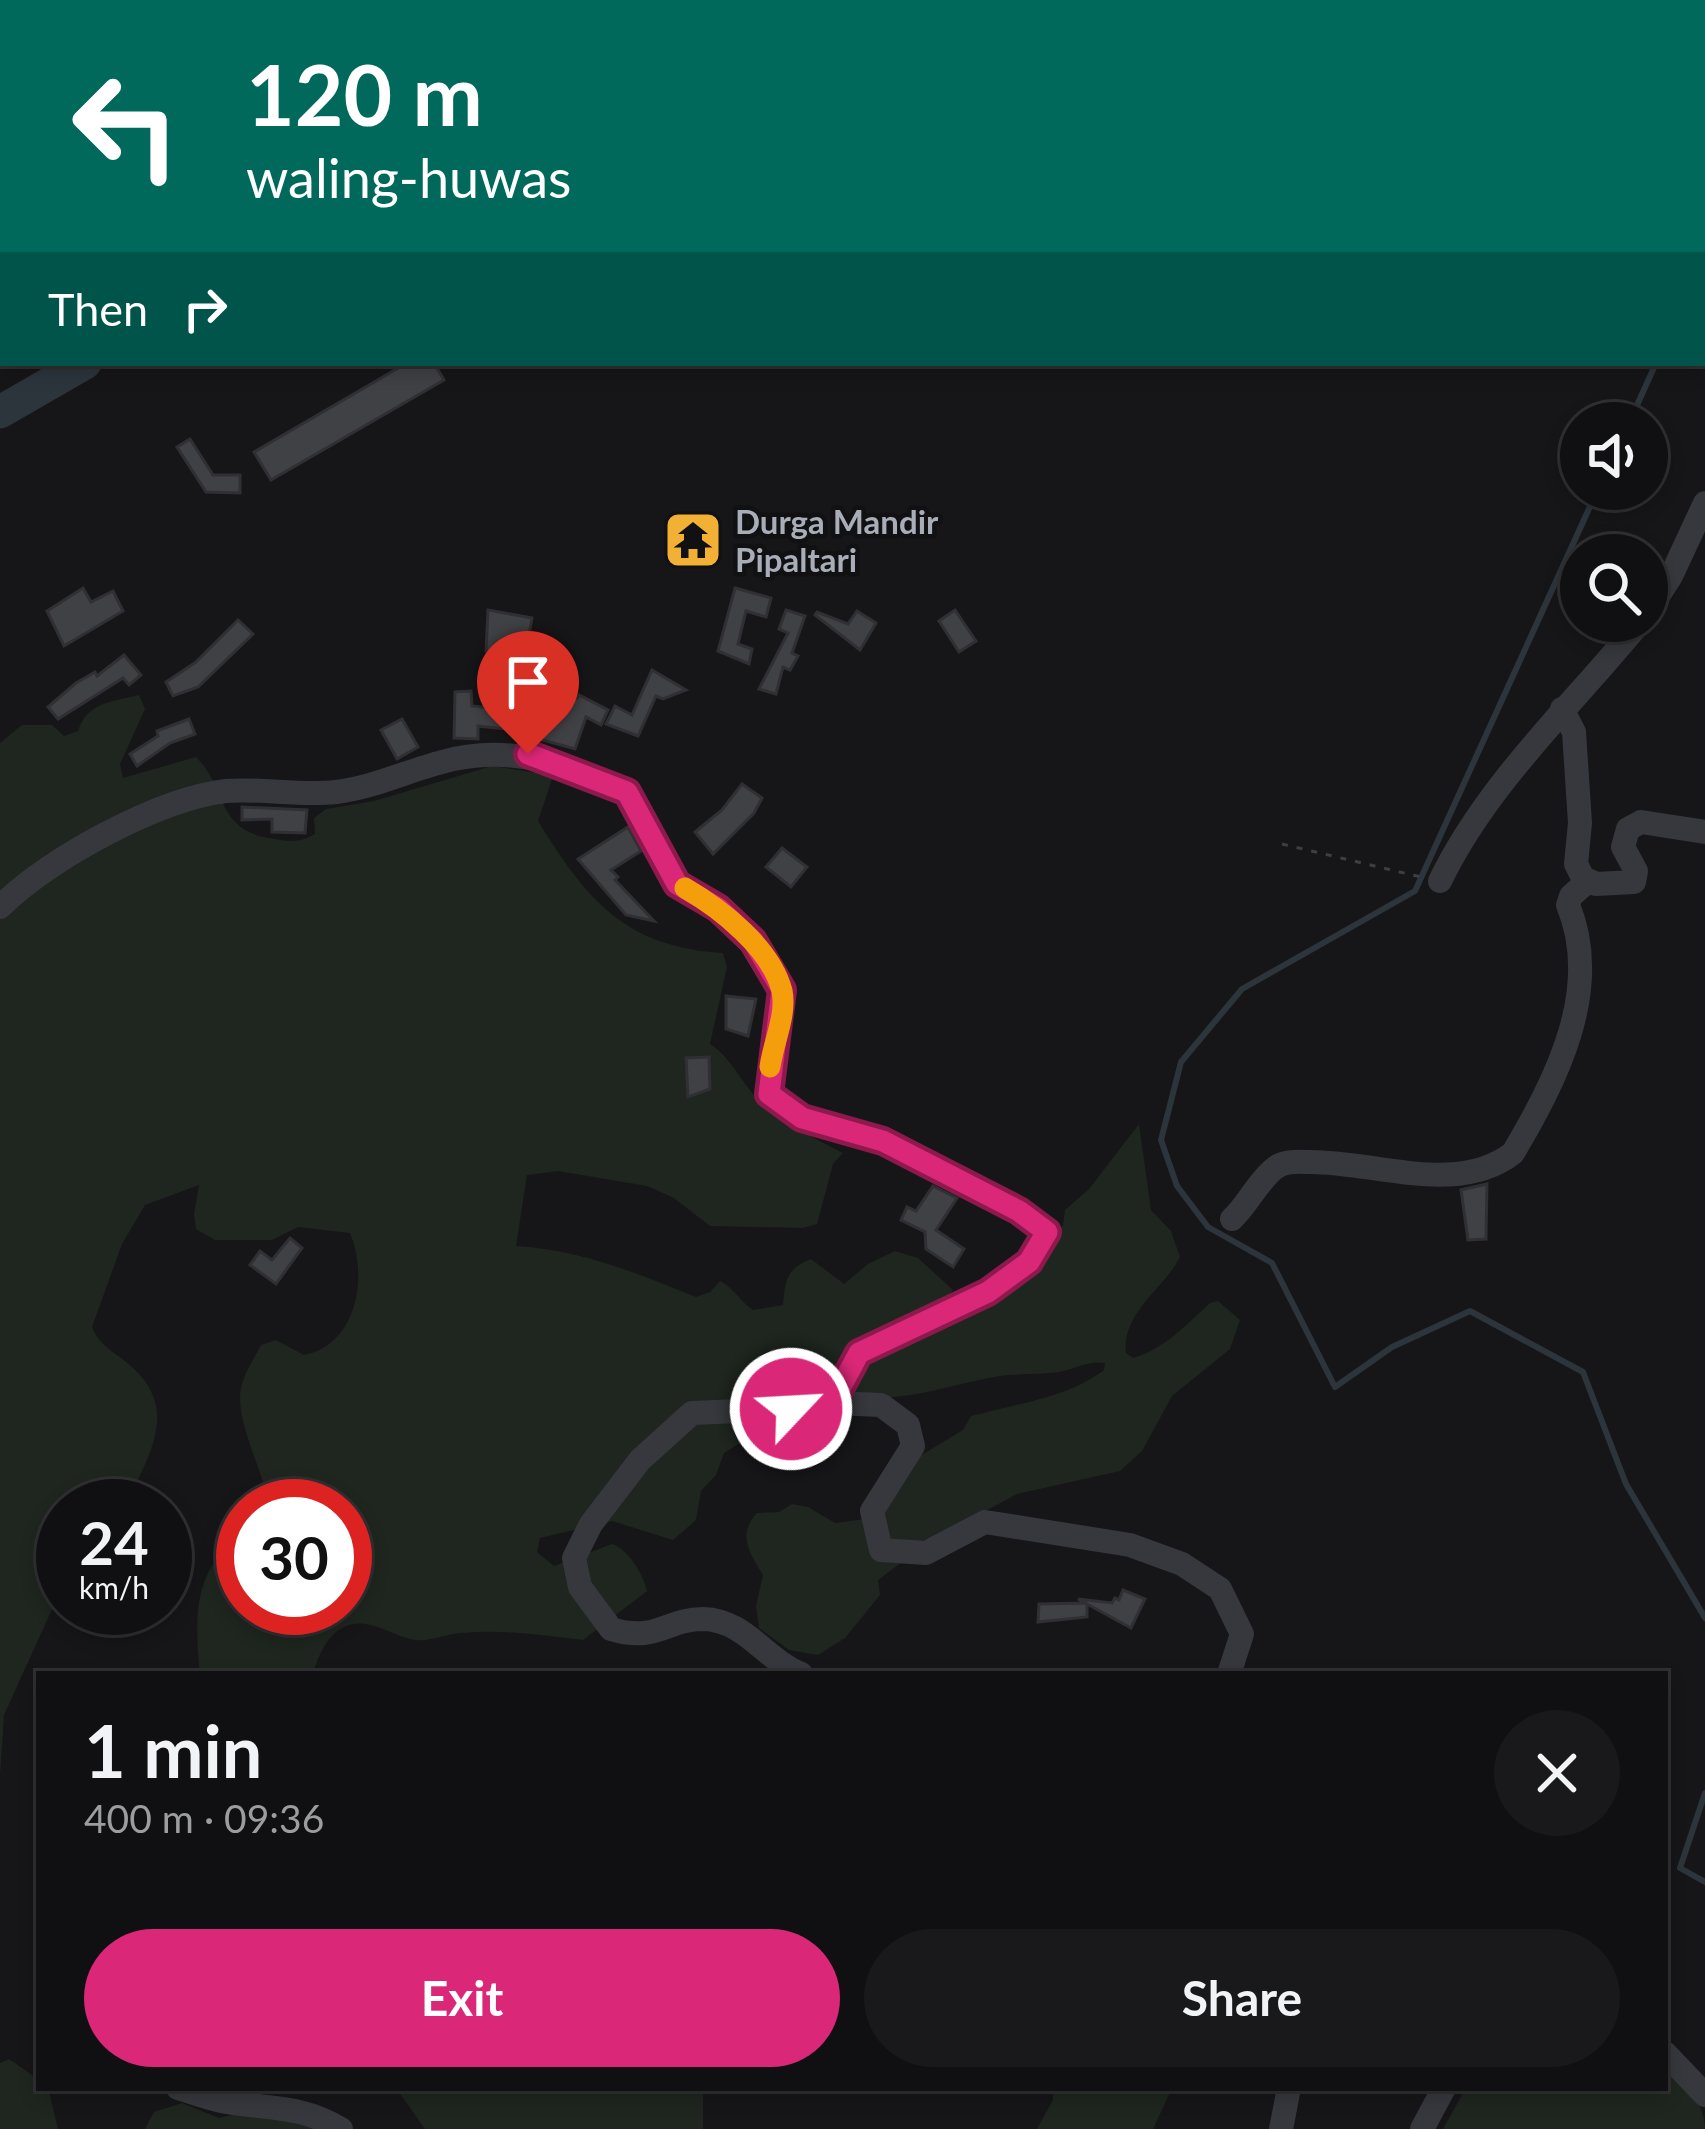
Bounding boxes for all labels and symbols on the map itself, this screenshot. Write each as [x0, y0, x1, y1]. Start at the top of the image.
place label: Durga Mandir Pipaltari [735, 501, 939, 579]
temple icon: Durga Mandir Pipaltari [662, 509, 724, 571]
pin [477, 631, 579, 754]
position arrow [728, 1346, 854, 1472]
speed limit sign: 30 [216, 1479, 372, 1635]

